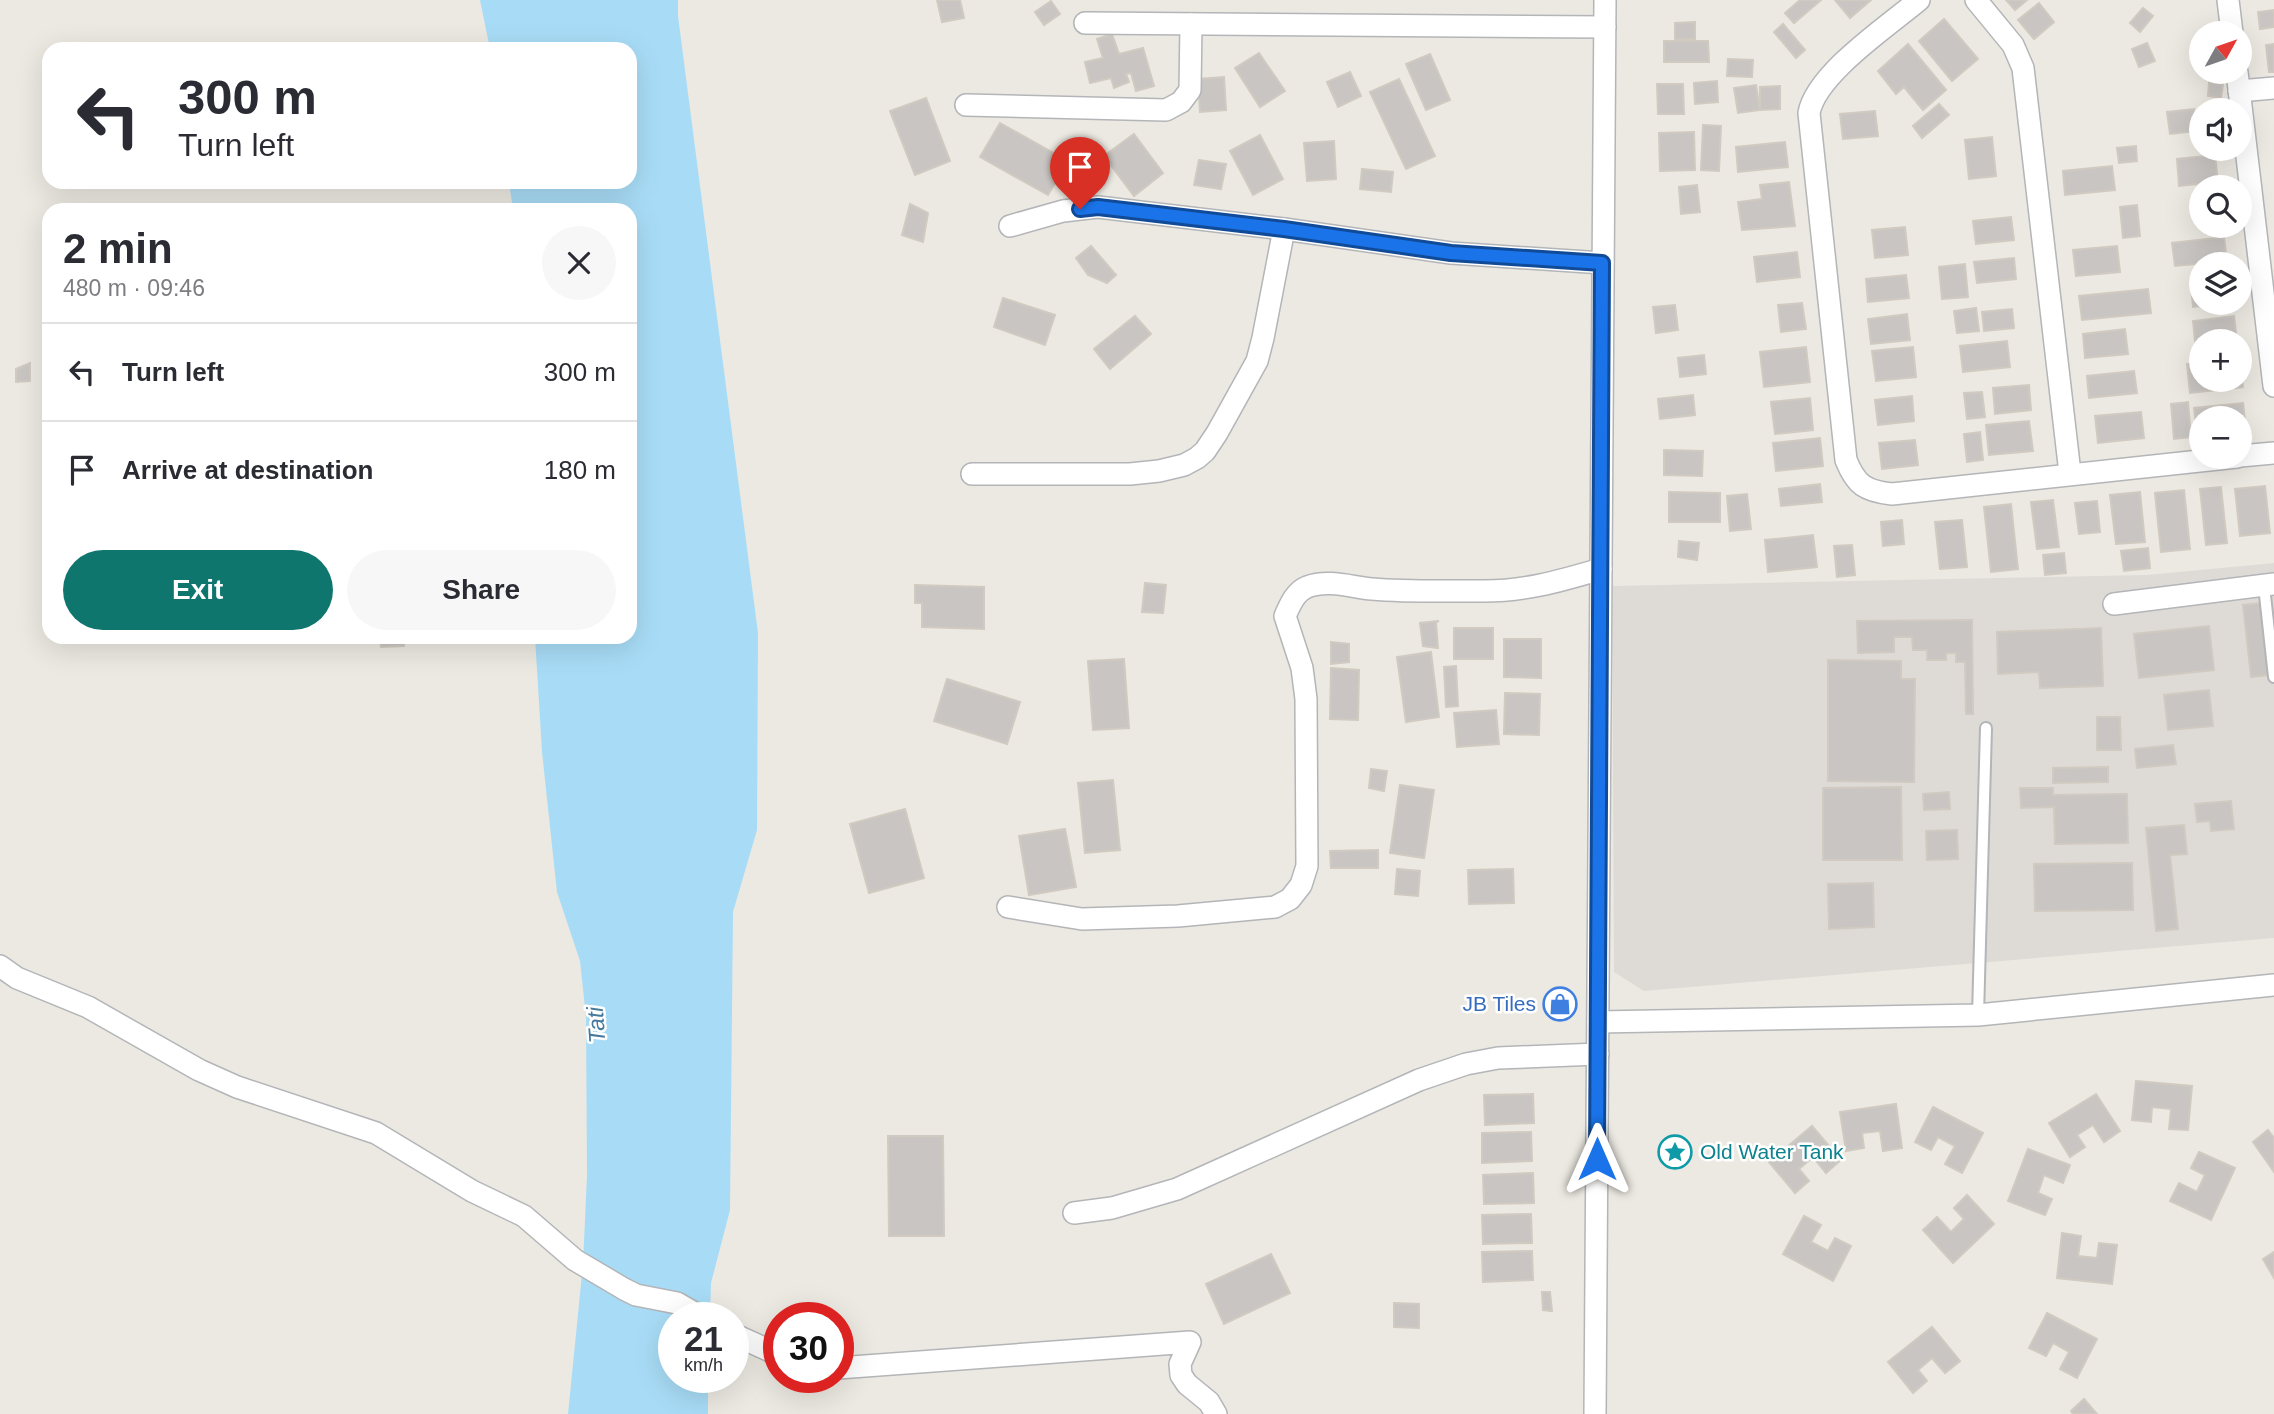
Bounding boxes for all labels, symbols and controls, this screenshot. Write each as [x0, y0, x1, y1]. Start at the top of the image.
north arrow [2189, 21, 2252, 84]
map controls [2189, 21, 2252, 469]
icon: left [63, 70, 154, 161]
text: 300 m [178, 70, 317, 124]
button: sound [2189, 98, 2252, 161]
text: Turn left [178, 127, 294, 163]
pin [1050, 137, 1110, 209]
icon: arrive [1061, 148, 1099, 186]
button: search [2189, 175, 2252, 238]
text: 2 min [63, 225, 173, 272]
button: close [542, 226, 616, 300]
button: layers [2189, 252, 2252, 315]
text: 480 m · 09:46 [63, 275, 205, 301]
button: + [2189, 329, 2252, 392]
icon: left [63, 353, 101, 391]
text: Turn left [122, 357, 224, 387]
text: 300 m [544, 357, 616, 387]
button: − [2189, 406, 2252, 469]
icon: arrive [63, 451, 101, 489]
text: Arrive at destination [122, 455, 373, 485]
text: 180 m [544, 455, 616, 485]
button: Exit [63, 550, 333, 630]
button: Share [347, 550, 616, 630]
shop icon: JB Tiles [1541, 985, 1579, 1023]
place label: JB Tiles [1462, 992, 1536, 1015]
water label: Tati [582, 1005, 610, 1044]
position arrow [1560, 1122, 1634, 1196]
place icon: Old Water Tank [1656, 1133, 1694, 1171]
place label: Old Water Tank [1700, 1140, 1844, 1163]
speed limit sign: 30 [763, 1302, 854, 1393]
text: 21 [684, 1319, 723, 1358]
text: km/h [684, 1355, 723, 1375]

